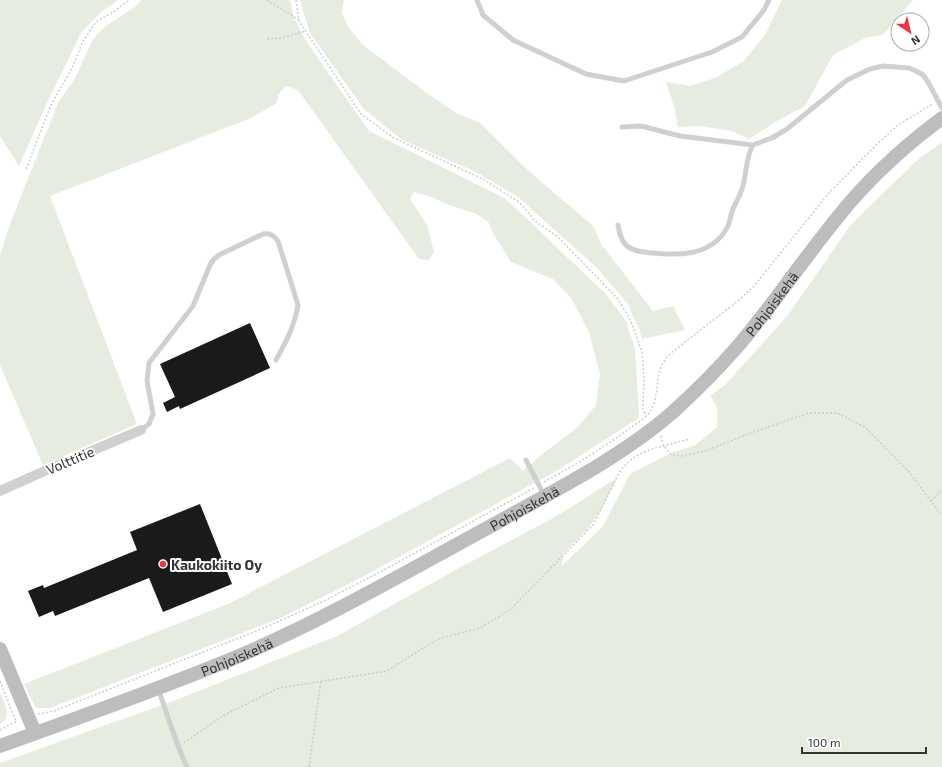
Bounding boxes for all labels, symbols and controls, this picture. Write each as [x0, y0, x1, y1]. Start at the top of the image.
north arrow [890, 12, 930, 52]
text: N [909, 33, 923, 48]
street label: Pohjoiskehä [741, 268, 801, 339]
street label: Volttitie [43, 442, 97, 478]
street label: Pohjoiskehä [486, 482, 562, 534]
place label: Kaukokiito Oy [171, 556, 262, 573]
marker: Kaukokiito Oy [158, 559, 168, 569]
street label: Pohjoiskehä [198, 634, 275, 679]
scale bar [802, 729, 926, 755]
text: 100 m [808, 735, 840, 749]

